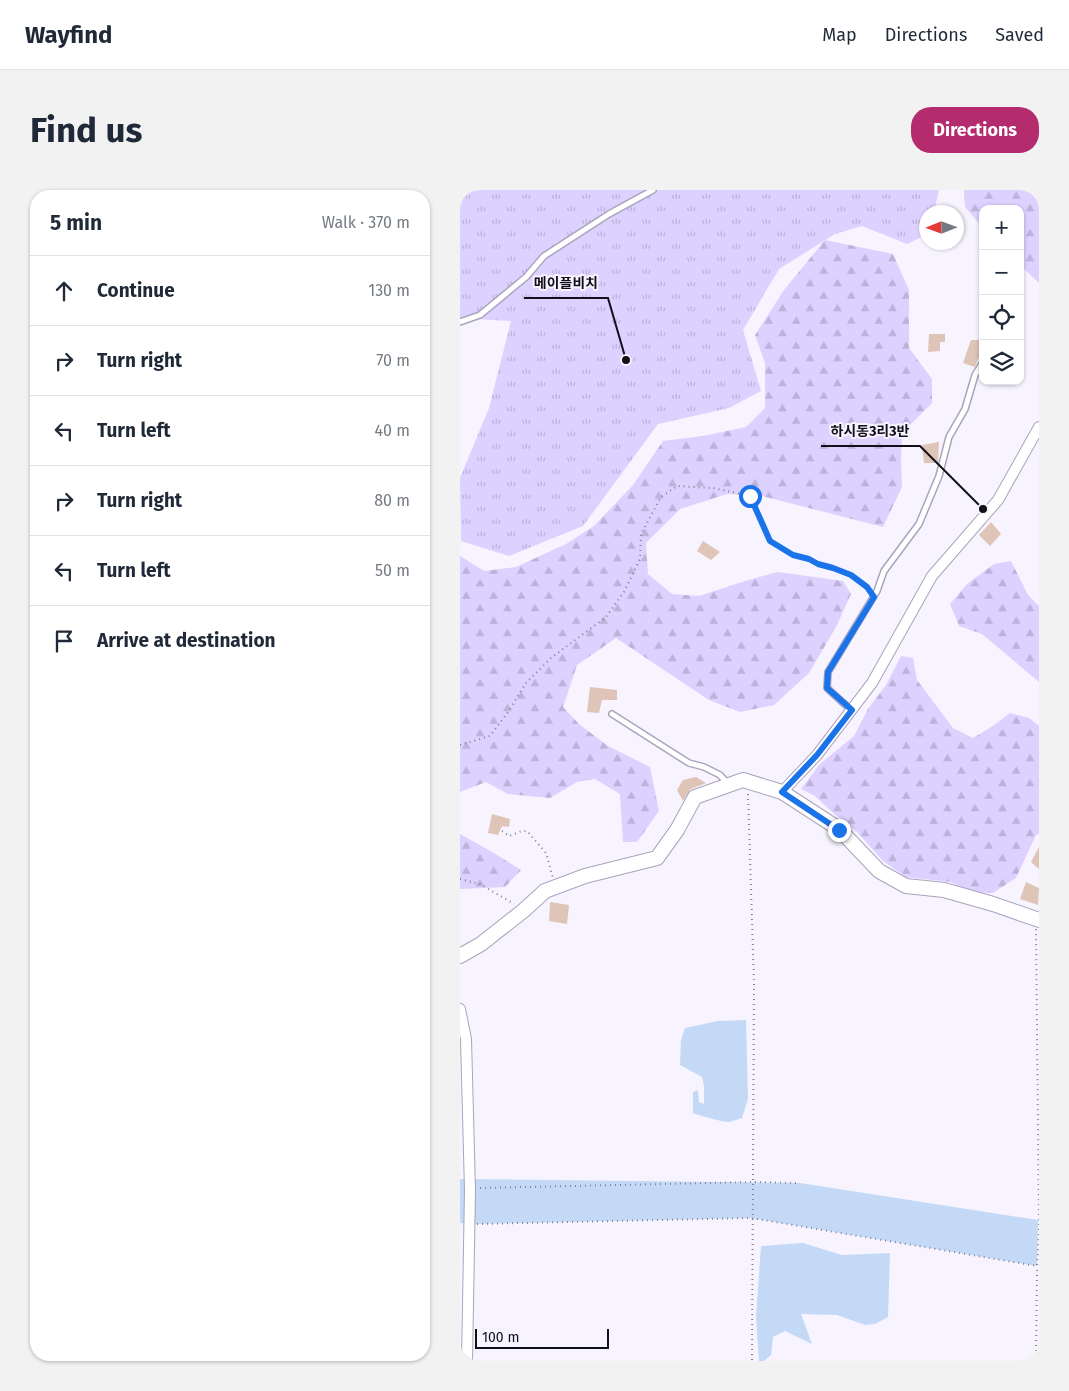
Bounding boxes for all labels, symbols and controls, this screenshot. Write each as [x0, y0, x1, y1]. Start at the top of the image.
text: Wayfind [25, 21, 112, 49]
text: Map [822, 24, 857, 46]
text: Directions [885, 24, 967, 46]
text: Saved [995, 24, 1044, 46]
button: Directions [911, 107, 1039, 153]
text: Find us [30, 109, 142, 151]
north arrow [919, 205, 964, 250]
map controls [979, 205, 1024, 385]
button: + [979, 205, 1024, 250]
text: 5 min [50, 210, 102, 236]
text: Walk · 370 m [322, 213, 410, 232]
button: − [979, 250, 1024, 295]
callout: 메이플비치 [524, 269, 608, 298]
text: 메이플비치 [534, 275, 598, 292]
icon: ahead [50, 277, 78, 305]
text: Continue [97, 279, 175, 302]
text: 130 m [368, 281, 410, 300]
button: locate [979, 295, 1024, 340]
button: layers [979, 340, 1024, 385]
icon: right [50, 347, 78, 375]
text: Turn right [97, 349, 182, 372]
text: 70 m [376, 351, 410, 370]
icon: left [50, 417, 78, 445]
callout: 하시동3리3반 [821, 417, 920, 446]
text: Turn left [97, 419, 171, 442]
text: 40 m [375, 421, 410, 440]
text: 하시동3리3반 [831, 423, 910, 440]
route start [739, 485, 762, 508]
icon: right [50, 487, 78, 515]
text: Turn right [97, 489, 182, 512]
text: 80 m [374, 491, 410, 510]
icon: left [50, 557, 78, 585]
text: Turn left [97, 559, 171, 582]
text: 50 m [375, 561, 410, 580]
icon: arrive [50, 627, 78, 655]
text: Arrive at destination [97, 629, 276, 652]
route end [828, 819, 851, 842]
scale bar [475, 1326, 609, 1349]
text: 100 m [482, 1329, 519, 1346]

